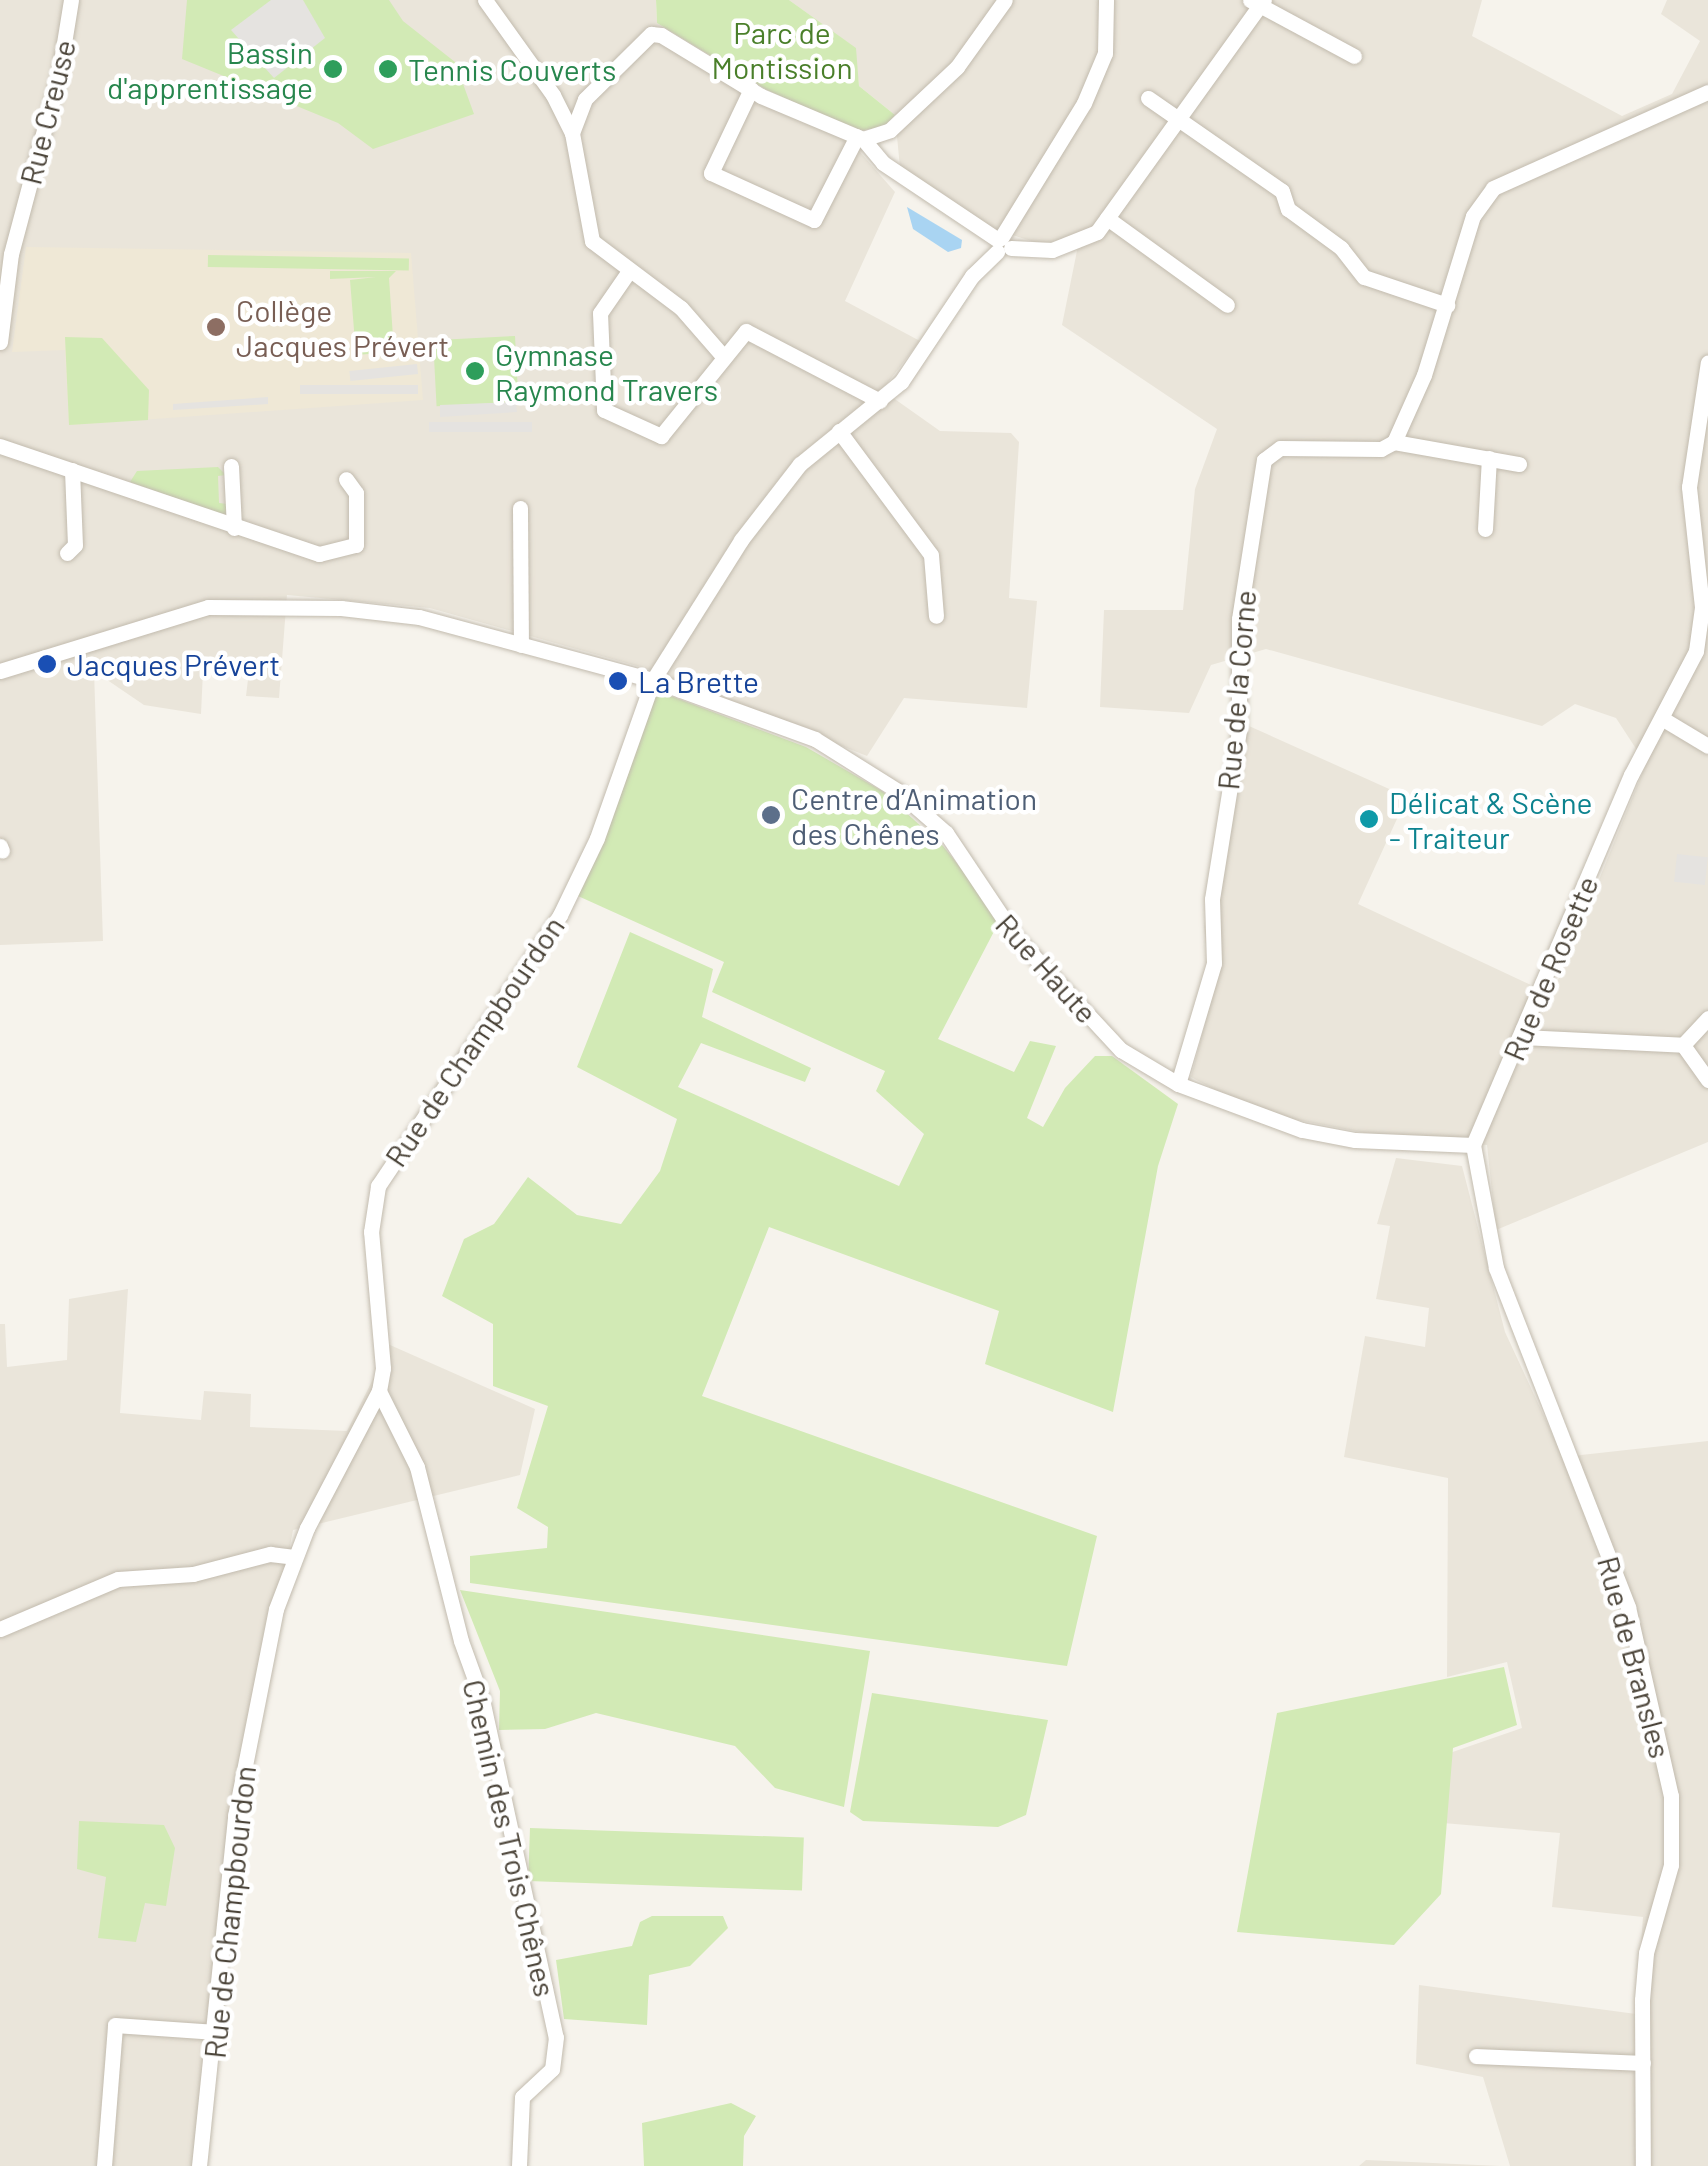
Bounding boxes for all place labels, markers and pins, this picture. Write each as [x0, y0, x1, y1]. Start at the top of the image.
place label: Bassin d'apprentissage [107, 34, 313, 104]
place label: Tennis Couverts [408, 51, 616, 87]
marker: Bassin d'apprentissage [322, 58, 344, 80]
marker: Tennis Couverts [377, 58, 399, 80]
place label: Collège Jacques Prévert [236, 292, 449, 362]
marker: Collège Jacques Prévert [205, 316, 227, 338]
place label: Gymnase Raymond Travers [495, 336, 718, 406]
marker: Gymnase Raymond Travers [464, 360, 486, 382]
place label: Jacques Prévert [67, 646, 280, 682]
marker: Jacques Prévert [36, 653, 58, 675]
place label: La Brette [638, 663, 759, 699]
marker: La Brette [607, 670, 629, 692]
place label: Centre d’Animation des Chênes [791, 780, 1037, 850]
place label: Délicat & Scène - Traiteur [1389, 784, 1593, 854]
marker: Centre d’Animation des Chênes [760, 804, 782, 826]
marker: Délicat & Scène - Traiteur [1358, 808, 1380, 830]

